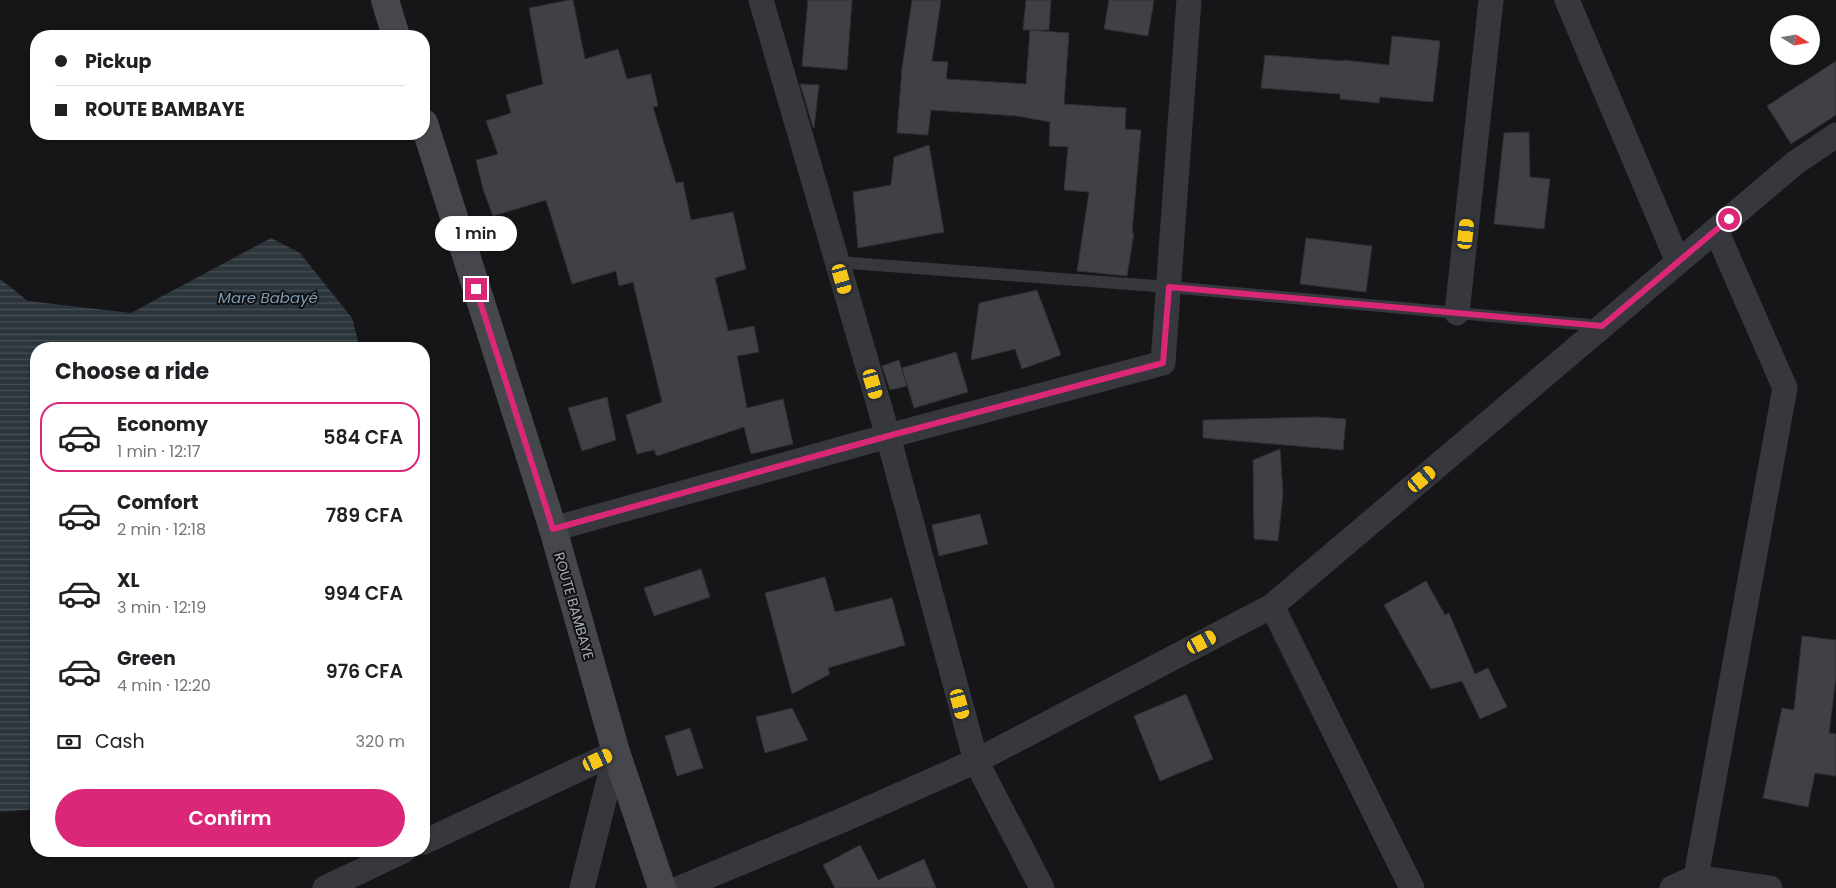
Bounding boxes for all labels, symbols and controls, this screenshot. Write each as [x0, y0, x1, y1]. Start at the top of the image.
north arrow [1770, 15, 1820, 65]
map controls [1770, 15, 1820, 65]
text: Pickup [85, 48, 151, 75]
text: ROUTE BAMBAYE [85, 96, 245, 123]
route start [1718, 208, 1740, 230]
callout: 1 min [435, 216, 517, 252]
car [1456, 218, 1475, 250]
text: 1 min [455, 222, 497, 245]
car [830, 263, 853, 295]
route end [465, 278, 487, 300]
water label: Mare Babayé [218, 287, 318, 308]
text: Choose a ride [55, 356, 209, 387]
car [861, 368, 884, 400]
text: Economy [117, 411, 208, 438]
icon: car [57, 415, 102, 460]
text: 584 CFA [323, 424, 403, 451]
text: 1 min · 12:17 [117, 440, 201, 463]
car [1405, 464, 1438, 494]
text: Comfort [117, 489, 199, 516]
icon: car [57, 493, 102, 538]
text: 789 CFA [326, 502, 403, 529]
text: 2 min · 12:18 [117, 518, 206, 541]
street label: ROUTE BAMBAYE [549, 550, 599, 662]
text: XL [117, 567, 140, 594]
icon: car [57, 571, 102, 616]
text: 994 CFA [324, 580, 403, 607]
text: 3 min · 12:19 [117, 596, 206, 619]
car [1185, 628, 1218, 656]
text: Green [117, 645, 176, 672]
icon: car [57, 649, 102, 694]
text: 976 CFA [326, 658, 403, 685]
text: 4 min · 12:20 [117, 674, 211, 697]
car [948, 688, 971, 720]
icon: cash [55, 728, 83, 756]
text: Cash [95, 728, 145, 755]
text: 320 m [356, 730, 405, 753]
car [581, 747, 614, 773]
button: Confirm [55, 789, 405, 847]

